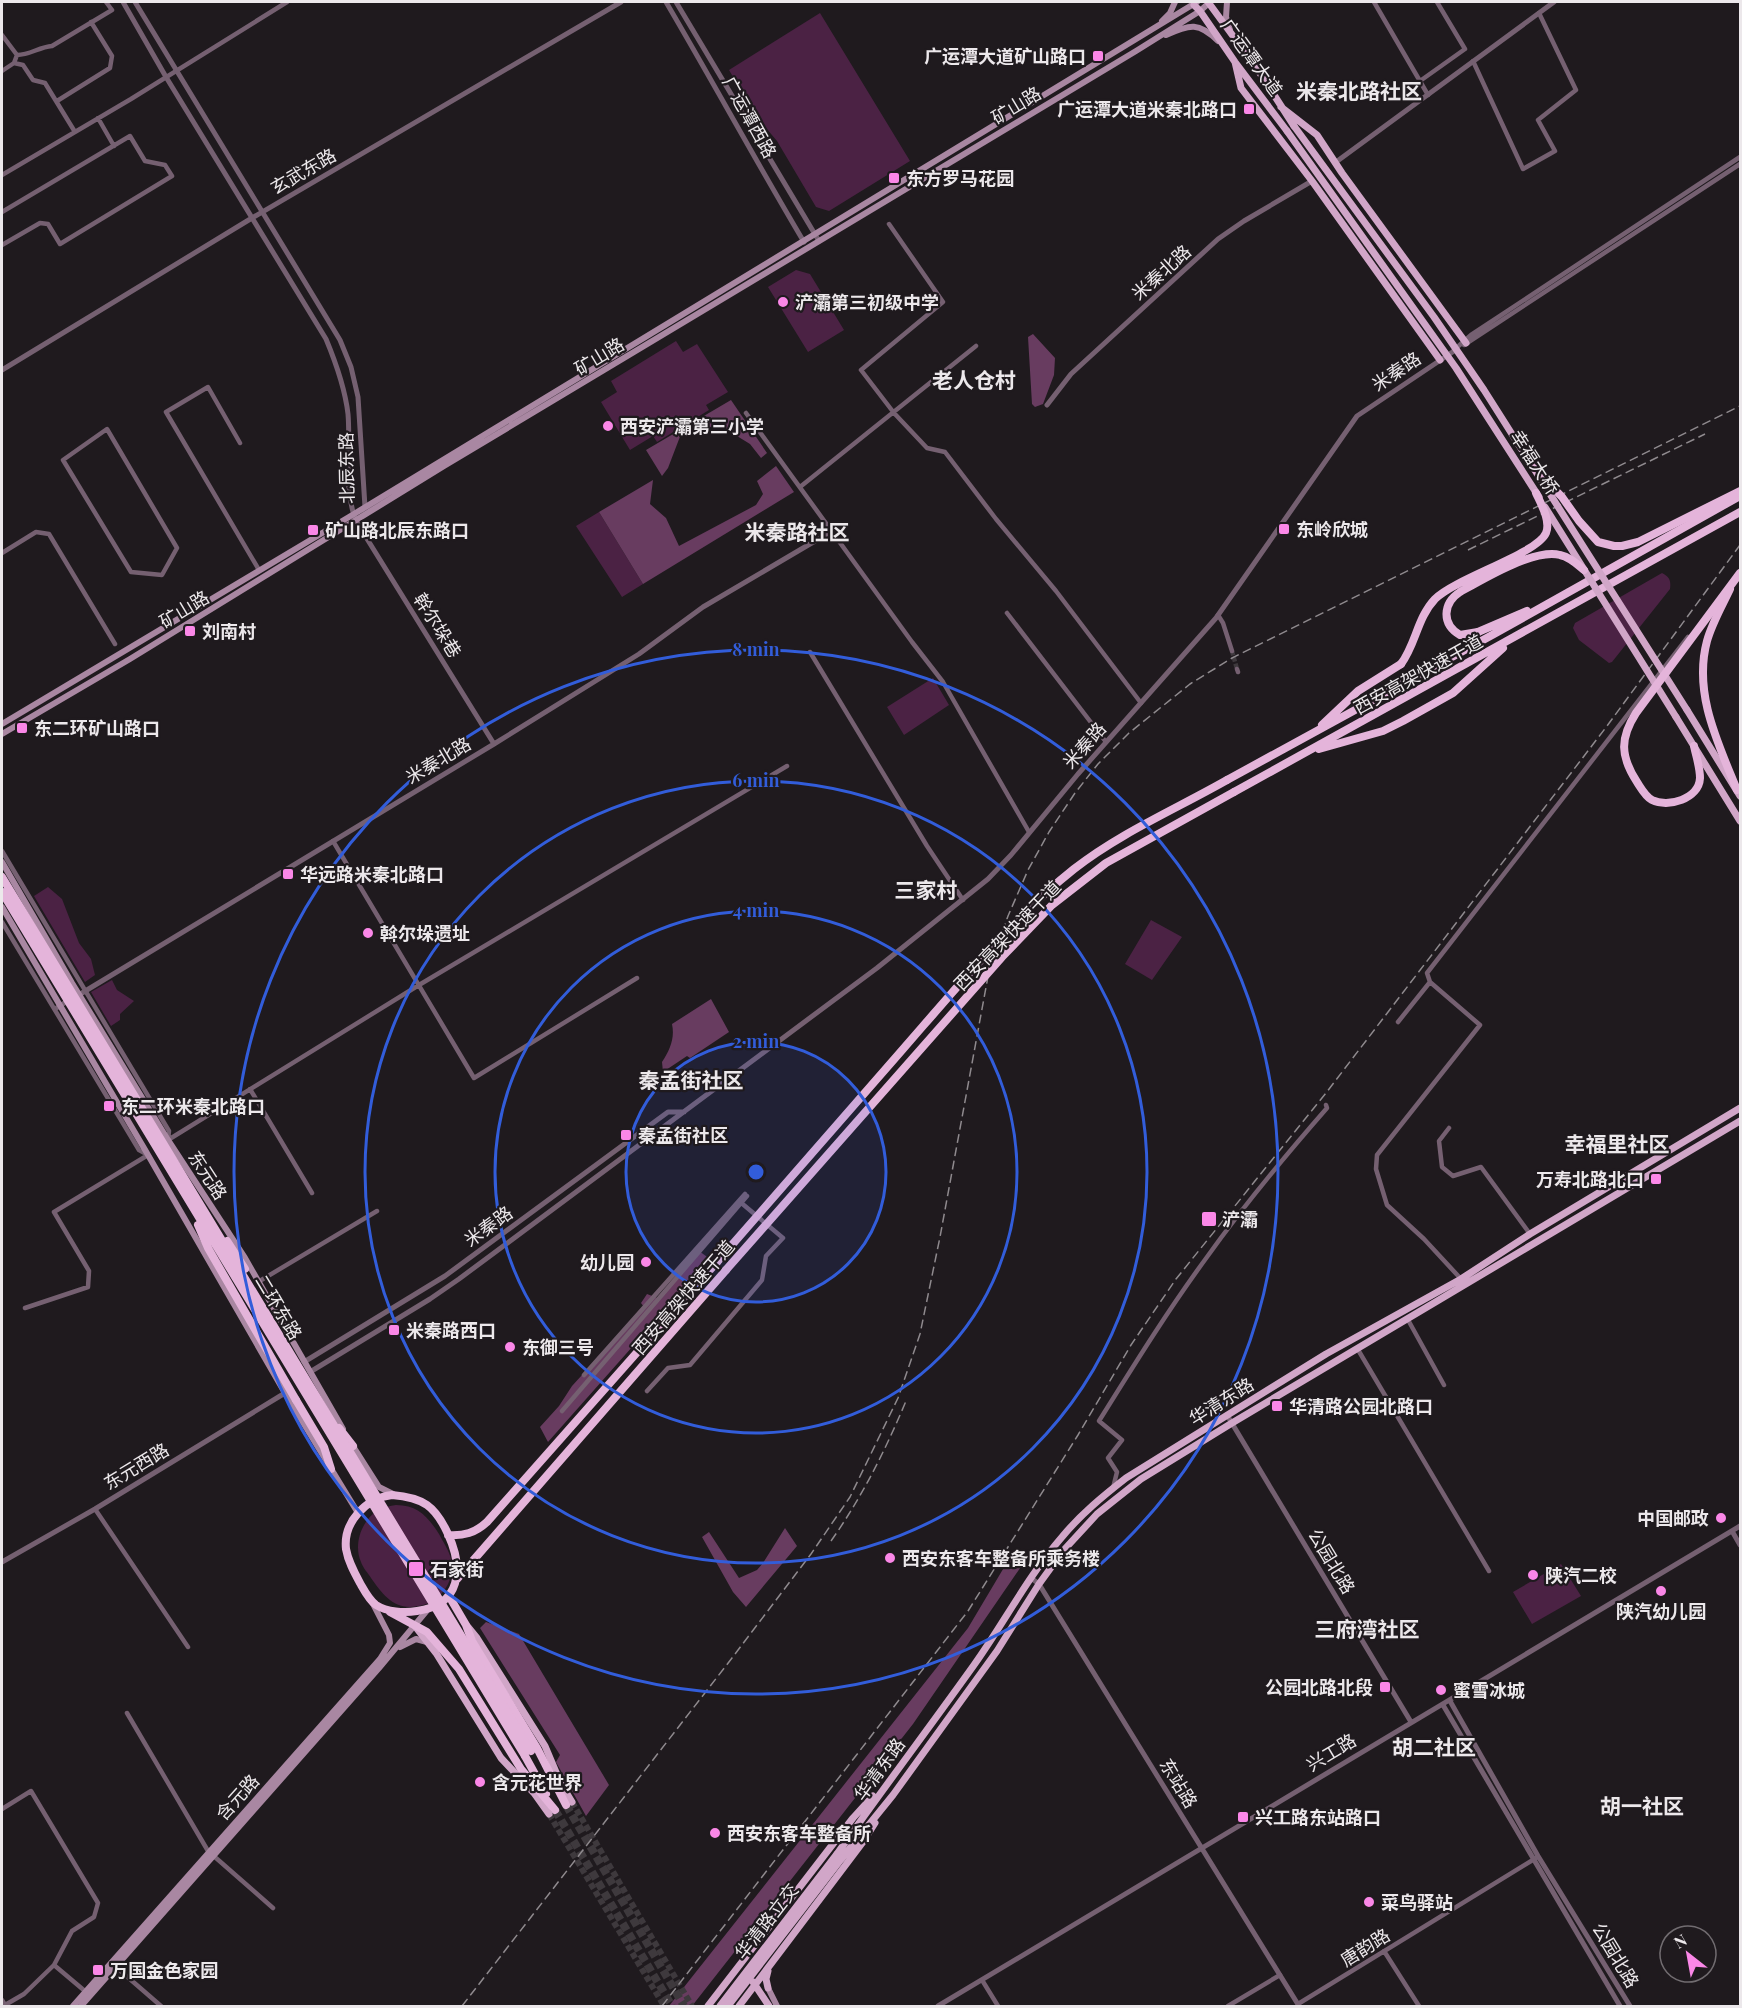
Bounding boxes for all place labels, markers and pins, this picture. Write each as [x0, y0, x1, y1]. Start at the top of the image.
place label: 广运潭大道矿山路口 [924, 44, 1086, 68]
marker: 广运潭大道矿山路口 [1091, 49, 1105, 63]
place label: 广运潭大道米秦北路口 [1057, 97, 1237, 121]
marker: 广运潭大道米秦北路口 [1242, 102, 1256, 116]
place label: 东方罗马花园 [906, 166, 1014, 190]
marker: 东方罗马花园 [887, 171, 901, 185]
place label: 浐灞第三初级中学 [795, 290, 939, 314]
marker: 浐灞第三初级中学 [776, 295, 790, 309]
place label: 西安浐灞第三小学 [620, 414, 764, 438]
marker: 西安浐灞第三小学 [601, 419, 615, 433]
place label: 东岭欣城 [1296, 517, 1368, 541]
place label: 矿山路北辰东路口 [325, 518, 469, 542]
marker: 东岭欣城 [1277, 522, 1291, 536]
marker: 矿山路北辰东路口 [306, 523, 320, 537]
place label: 刘南村 [202, 619, 256, 643]
marker: 刘南村 [183, 624, 197, 638]
place label: 东二环矿山路口 [34, 716, 160, 740]
marker: 东二环矿山路口 [15, 721, 29, 735]
place label: 华远路米秦北路口 [300, 862, 444, 886]
marker: 华远路米秦北路口 [281, 867, 295, 881]
place label: 斡尔垛遗址 [380, 921, 470, 945]
marker: 斡尔垛遗址 [361, 926, 375, 940]
place label: 东二环米秦北路口 [121, 1094, 265, 1118]
marker: 东二环米秦北路口 [102, 1099, 116, 1113]
place label: 秦孟街社区 [638, 1123, 728, 1147]
marker: 秦孟街社区 [619, 1128, 633, 1142]
centre of rings [746, 1162, 766, 1182]
place label: 万寿北路北口 [1536, 1167, 1644, 1191]
marker: 万寿北路北口 [1649, 1172, 1663, 1186]
place label: 浐灞 [1222, 1207, 1258, 1231]
marker: 浐灞 [1200, 1210, 1218, 1228]
place label: 幼儿园 [580, 1250, 634, 1274]
marker: 幼儿园 [639, 1255, 653, 1269]
place label: 米秦路西口 [406, 1318, 496, 1342]
marker: 米秦路西口 [387, 1323, 401, 1337]
place label: 东御三号 [522, 1335, 594, 1359]
marker: 东御三号 [503, 1340, 517, 1354]
place label: 华清路公园北路口 [1289, 1394, 1433, 1418]
marker: 华清路公园北路口 [1270, 1399, 1284, 1413]
place label: 中国邮政 [1637, 1506, 1709, 1530]
marker: 中国邮政 [1714, 1511, 1728, 1525]
place label: 西安东客车整备所乘务楼 [902, 1546, 1100, 1570]
marker: 西安东客车整备所乘务楼 [883, 1551, 897, 1565]
place label: 石家街 [430, 1557, 484, 1581]
marker: 石家街 [407, 1560, 425, 1578]
place label: 陕汽二校 [1545, 1563, 1617, 1587]
marker: 陕汽二校 [1526, 1568, 1540, 1582]
marker: 陕汽幼儿园 [1654, 1584, 1668, 1598]
place label: 陕汽幼儿园 [1616, 1599, 1706, 1623]
place label: 公园北路北段 [1265, 1675, 1373, 1699]
place label: 蜜雪冰城 [1453, 1678, 1525, 1702]
marker: 公园北路北段 [1378, 1680, 1392, 1694]
marker: 蜜雪冰城 [1434, 1683, 1448, 1697]
place label: 含元花世界 [492, 1770, 582, 1794]
marker: 含元花世界 [473, 1775, 487, 1789]
place label: 兴工路东站路口 [1255, 1805, 1381, 1829]
marker: 兴工路东站路口 [1236, 1810, 1250, 1824]
place label: 西安东客车整备所 [727, 1821, 871, 1845]
marker: 西安东客车整备所 [708, 1826, 722, 1840]
place label: 菜鸟驿站 [1381, 1890, 1453, 1914]
marker: 菜鸟驿站 [1362, 1895, 1376, 1909]
place label: 万国金色家园 [110, 1958, 218, 1982]
marker: 万国金色家园 [91, 1963, 105, 1977]

